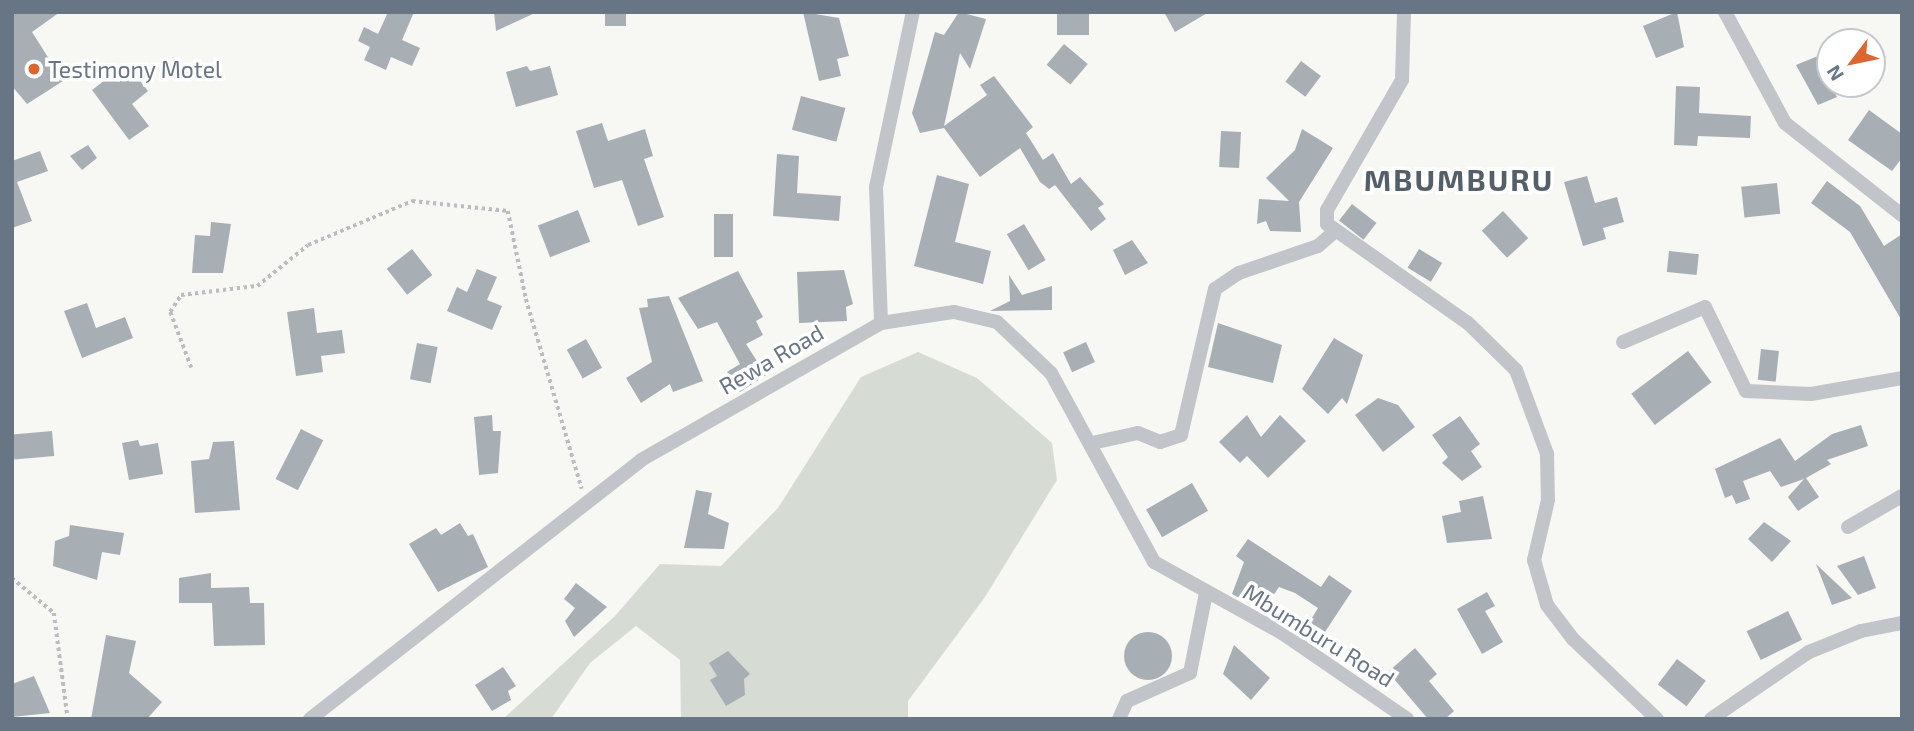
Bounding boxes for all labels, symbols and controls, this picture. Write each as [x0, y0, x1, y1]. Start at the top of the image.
north arrow [1816, 28, 1886, 98]
place label: Testimony Motel [48, 55, 222, 83]
marker: Testimony Motel [26, 61, 42, 77]
text: N [1821, 61, 1848, 85]
district label: MBUMBURU [1365, 161, 1553, 197]
street label: Rewa Road [714, 318, 828, 400]
street label: Mbumburu Road [1238, 577, 1400, 693]

